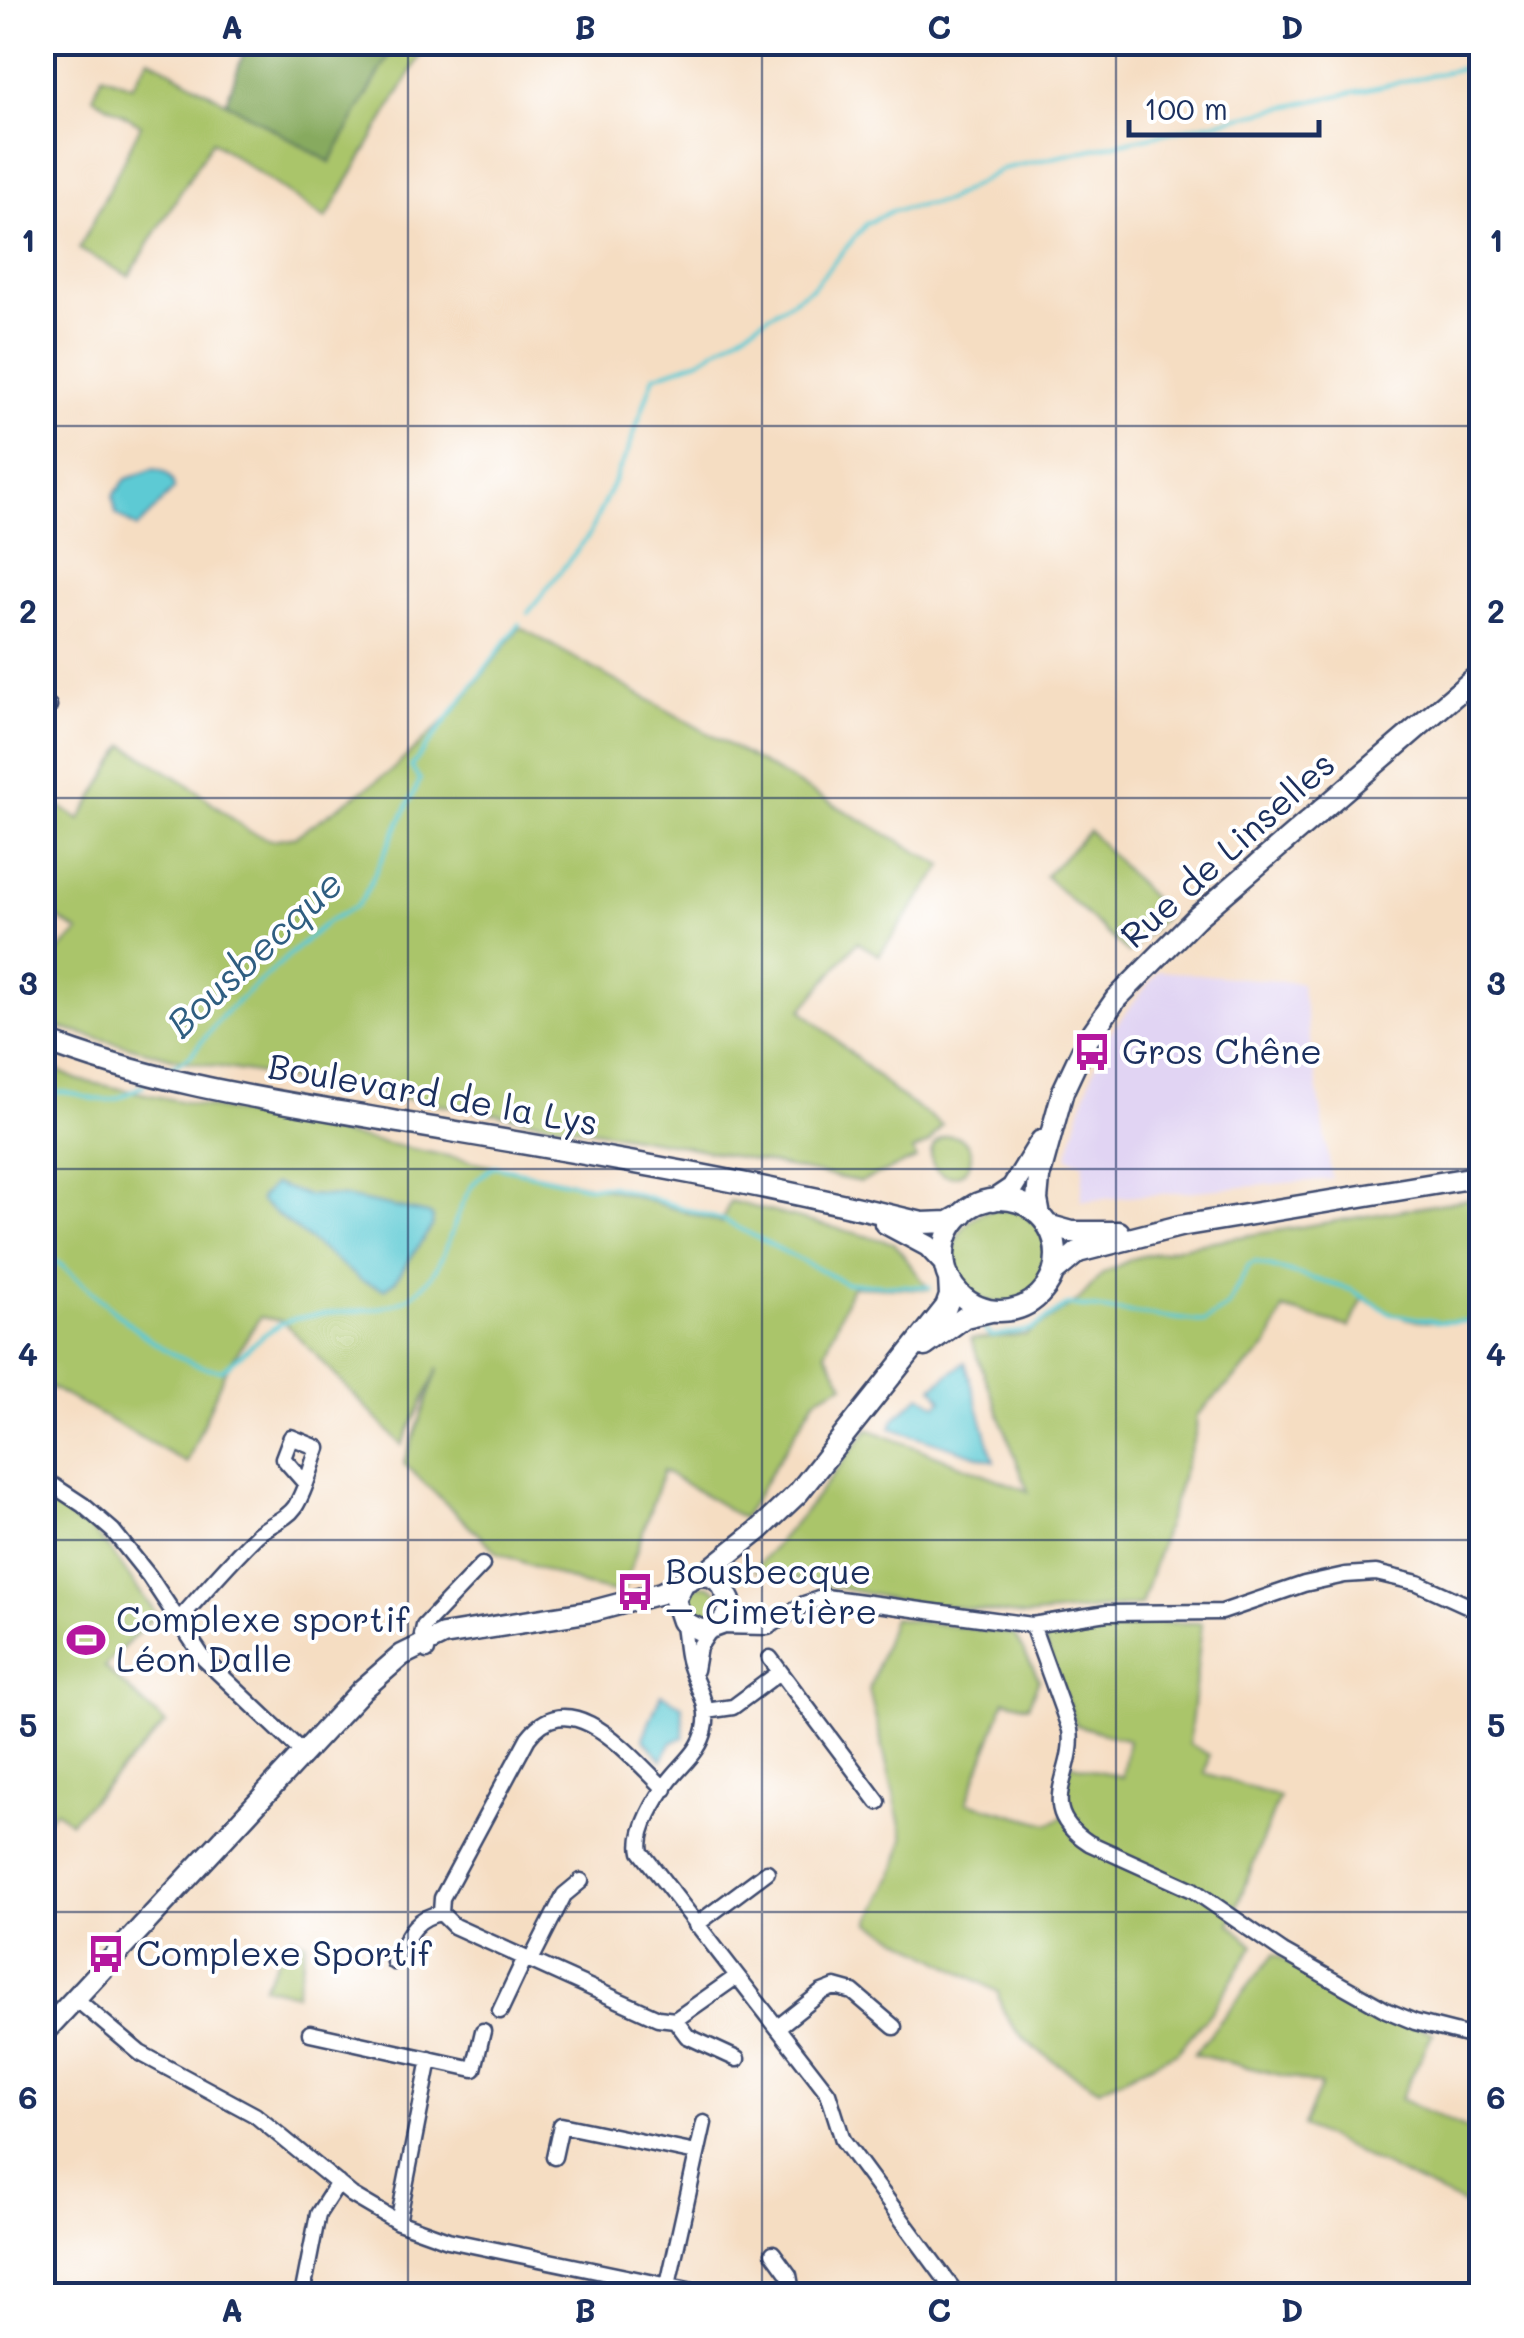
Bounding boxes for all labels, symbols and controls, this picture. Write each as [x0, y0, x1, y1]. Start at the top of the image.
text: A [221, 5, 243, 47]
text: B [574, 5, 596, 47]
text: C [927, 5, 951, 47]
text: D [1281, 5, 1303, 47]
scale bar [1129, 75, 1319, 137]
text: 100 m [1144, 88, 1228, 128]
text: 1 [21, 218, 35, 260]
text: 1 [1489, 218, 1503, 260]
text: 2 [19, 589, 37, 631]
text: 2 [1487, 589, 1505, 631]
street label: Rue de Linselles [1110, 740, 1343, 957]
water label: Bousbecque [155, 858, 353, 1047]
text: 3 [18, 961, 38, 1003]
text: 3 [1486, 961, 1506, 1003]
place label: Gros Chêne [1122, 1027, 1322, 1073]
bus stop icon: Gros Chêne [1071, 1031, 1113, 1073]
street label: Boulevard de la Lys [265, 1041, 602, 1145]
text: 4 [18, 1332, 38, 1374]
text: 4 [1486, 1332, 1506, 1374]
place label: Bousbecque – Cimetière [665, 1547, 877, 1633]
bus stop icon: Bousbecque – Cimetière [614, 1571, 656, 1613]
place label: Complexe sportif Léon Dalle [116, 1595, 410, 1681]
sports icon: Complexe sportif Léon Dalle [65, 1619, 107, 1661]
text: 5 [19, 1703, 37, 1745]
text: 5 [1487, 1703, 1505, 1745]
place label: Complexe Sportif [136, 1929, 433, 1975]
bus stop icon: Complexe Sportif [85, 1933, 127, 1975]
text: 6 [18, 2075, 38, 2117]
text: 6 [1486, 2075, 1506, 2117]
text: A [221, 2288, 243, 2330]
text: B [574, 2288, 596, 2330]
text: C [927, 2288, 951, 2330]
text: D [1281, 2288, 1303, 2330]

